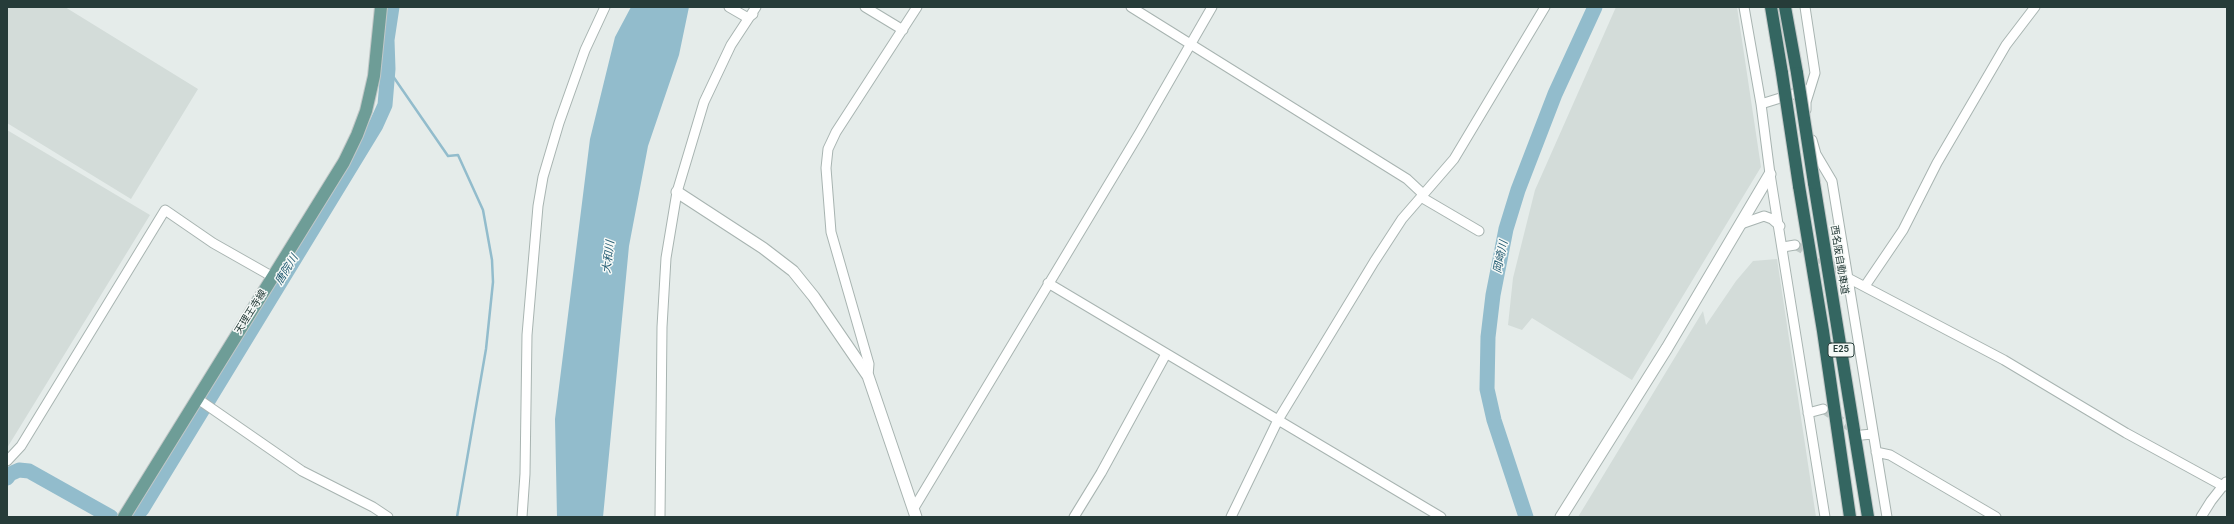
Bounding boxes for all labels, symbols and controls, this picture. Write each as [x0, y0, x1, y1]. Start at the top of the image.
street label: 西名阪自動車道 [1828, 224, 1850, 296]
water label: 岡崎川 [1491, 239, 1511, 275]
water label: 大和川 [600, 240, 618, 274]
water label: 唐院川 [273, 253, 301, 287]
street label: 天理王寺線 [233, 288, 269, 336]
road number: E25 [1828, 343, 1854, 357]

